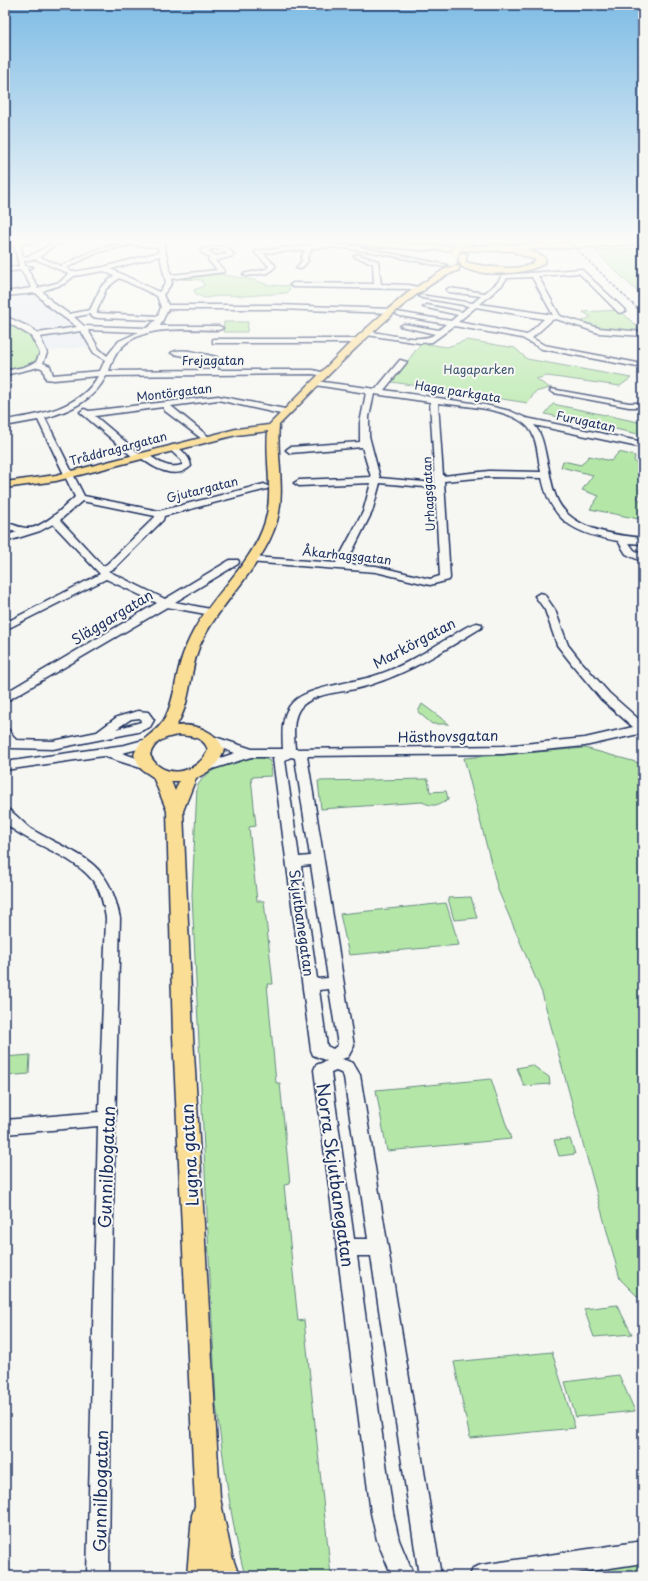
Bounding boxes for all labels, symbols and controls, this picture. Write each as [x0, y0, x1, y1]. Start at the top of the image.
street label: Frejagatan [182, 351, 244, 369]
park label: Hagaparken [444, 360, 515, 378]
street label: Haga parkgata [414, 375, 503, 407]
street label: Montörgatan [135, 378, 213, 406]
street label: Furugatan [555, 406, 617, 436]
street label: Tråddragargatan [67, 426, 169, 470]
street label: Urhagsgatan [417, 456, 439, 532]
street label: Gjutargatan [164, 471, 240, 507]
street label: Åkarhagsgatan [302, 541, 392, 569]
street label: Släggargatan [67, 584, 157, 650]
street label: Markörgatan [369, 612, 459, 674]
street label: Hästhovsgatan [397, 725, 499, 747]
street label: Skjutbanegatan [284, 868, 320, 978]
street label: Norra Skjutbanegatan [310, 1081, 362, 1269]
street label: Lugna gatan [173, 1103, 205, 1207]
street label: Gunnilbogatan [91, 1105, 121, 1229]
street label: Gunnilbogatan [86, 1430, 114, 1552]

